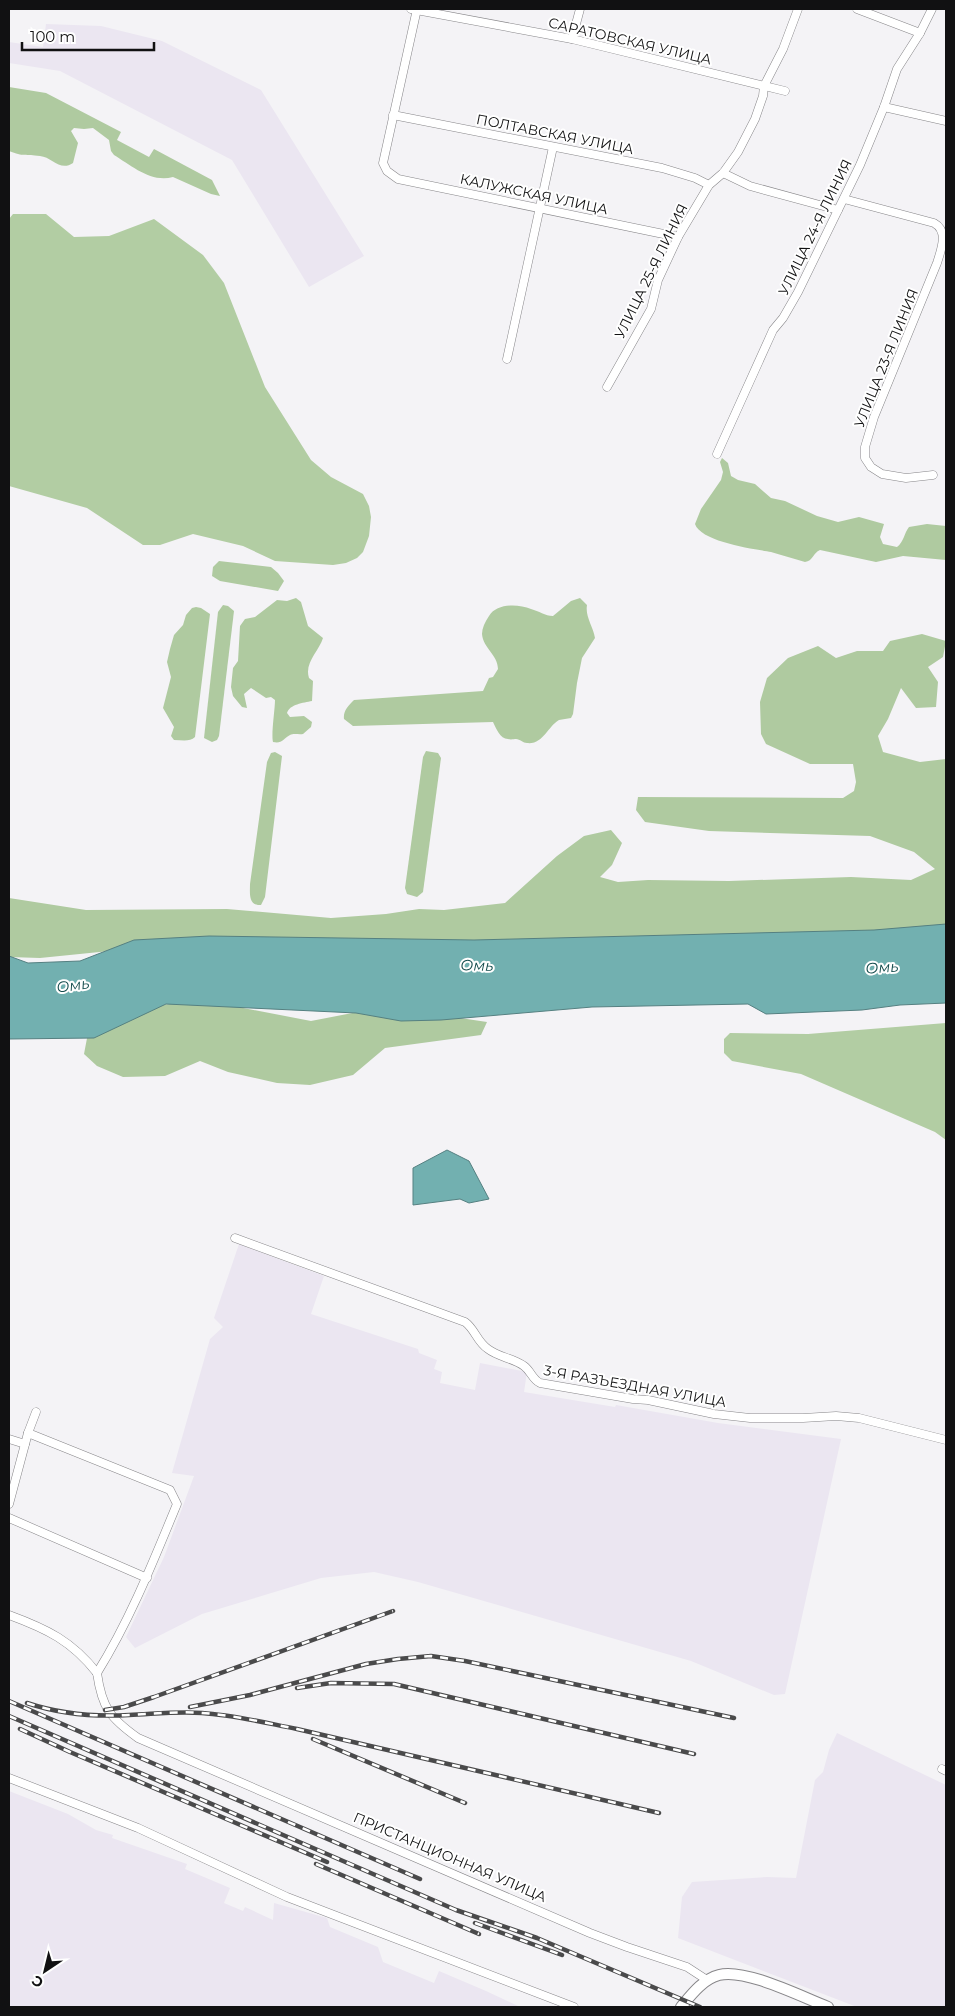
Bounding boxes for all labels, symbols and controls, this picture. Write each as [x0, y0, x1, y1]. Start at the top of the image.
street label: САРАТОВСКАЯ УЛИЦА [547, 13, 714, 69]
scale bar [22, 20, 155, 52]
text: 100 m [30, 27, 75, 46]
street label: ПОЛТАВСКАЯ УЛИЦА [475, 110, 636, 158]
street label: УЛИЦА 24-Я ЛИНИЯ [774, 156, 856, 298]
street label: КАЛУЖСКАЯ УЛИЦА [459, 170, 610, 219]
street label: УЛИЦА 25-Я ЛИНИЯ [611, 201, 691, 341]
street label: УЛИЦА 23-Я ЛИНИЯ [850, 286, 922, 430]
water label: Омь [460, 955, 494, 975]
water label: Омь [865, 956, 899, 978]
water label: Омь [55, 973, 91, 997]
street label: 3-Я РАЗЪЕЗДНАЯ УЛИЦА [542, 1361, 728, 1411]
street label: ПРИСТАНЦИОННАЯ УЛИЦА [351, 1808, 550, 1906]
north arrow [20, 1946, 70, 1996]
text: С [28, 1971, 47, 1992]

